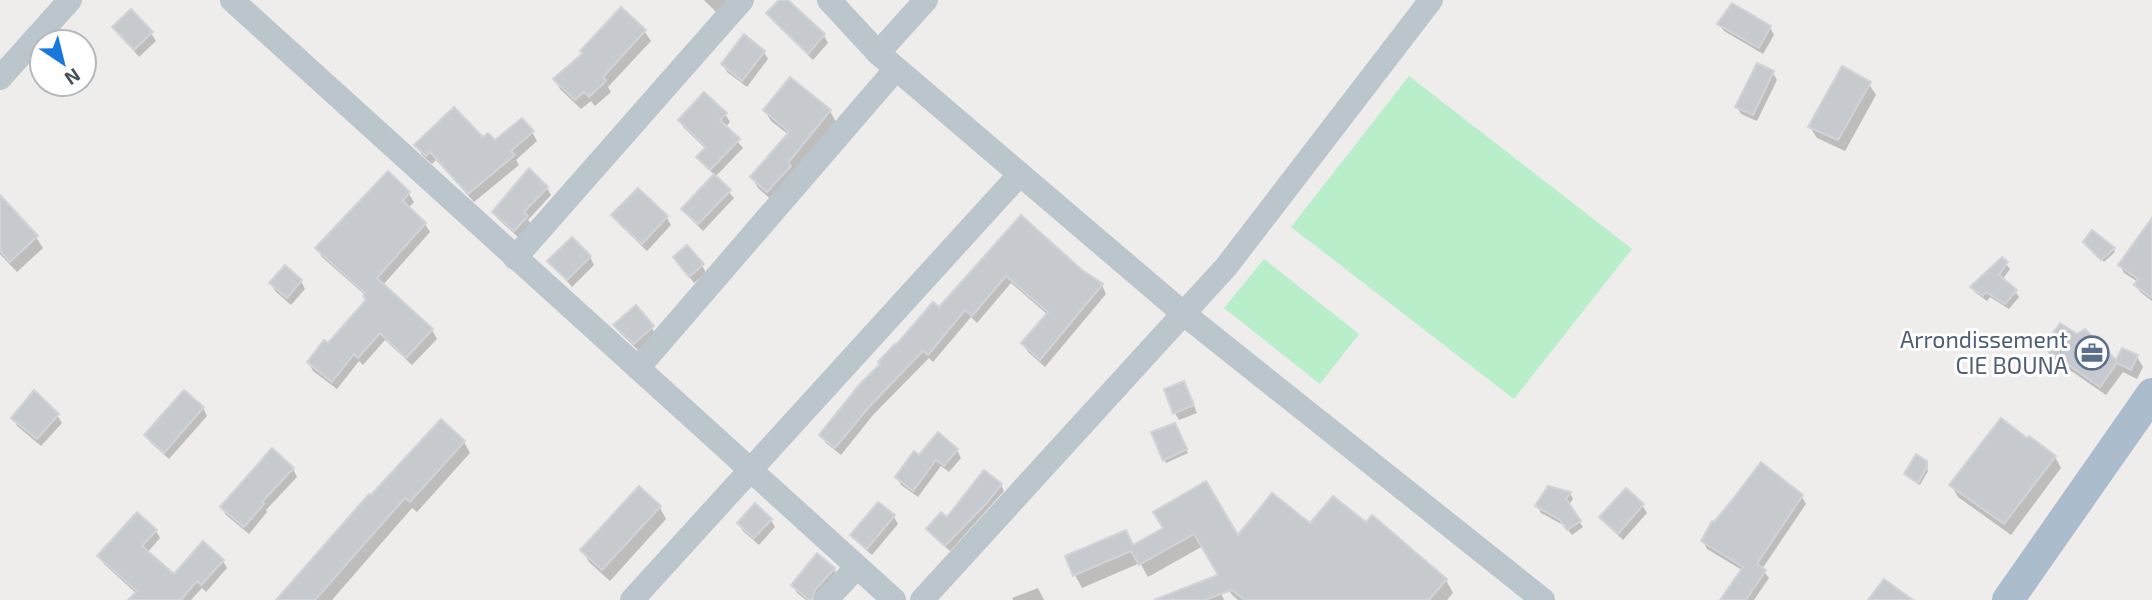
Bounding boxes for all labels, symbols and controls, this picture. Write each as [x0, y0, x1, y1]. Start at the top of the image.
north arrow [28, 28, 98, 98]
text: N [61, 64, 85, 91]
place label: Arrondissement CIE BOUNA [1900, 325, 2069, 379]
office icon: Arrondissement CIE BOUNA [2073, 334, 2111, 372]

